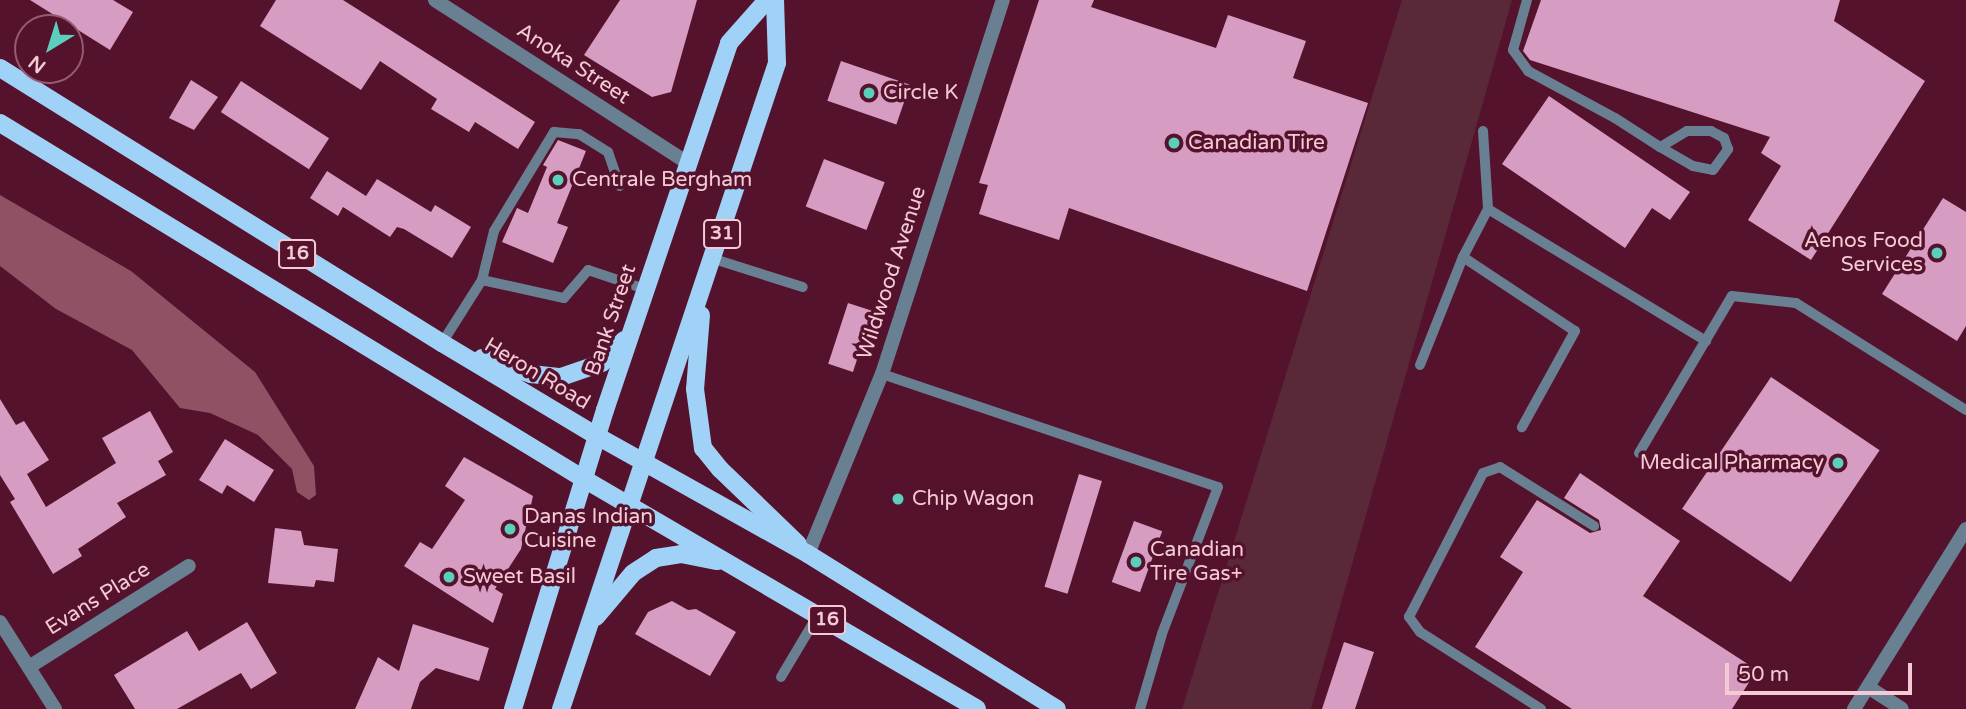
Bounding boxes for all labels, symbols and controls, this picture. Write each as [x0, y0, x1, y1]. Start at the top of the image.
north arrow [14, 14, 84, 84]
street label: Anoka Street [512, 18, 634, 110]
text: N [25, 51, 50, 77]
place label: Circle K [883, 80, 958, 106]
marker: Circle K [861, 85, 877, 101]
place label: Canadian Tire [1188, 130, 1325, 156]
marker: Canadian Tire [1166, 135, 1182, 151]
place label: Centrale Bergham [572, 167, 752, 193]
marker: Centrale Bergham [550, 172, 566, 188]
street label: Wildwood Avenue [852, 183, 932, 363]
road number: 31 [703, 218, 741, 250]
place label: Aenos Food Services [1804, 228, 1923, 278]
road number: 16 [278, 238, 316, 270]
marker: Aenos Food Services [1929, 245, 1945, 261]
street label: Bank Street [580, 261, 642, 379]
street label: Heron Road [480, 333, 594, 415]
place label: Medical Pharmacy [1640, 450, 1824, 476]
marker: Medical Pharmacy [1830, 455, 1846, 471]
place label: Chip Wagon [912, 486, 1034, 512]
marker: Chip Wagon [890, 491, 906, 507]
place label: Danas Indian Cuisine [524, 504, 653, 554]
marker: Danas Indian Cuisine [502, 521, 518, 537]
place label: Canadian Tire Gas+ [1150, 537, 1244, 587]
marker: Canadian Tire Gas+ [1128, 554, 1144, 570]
street label: Evans Place [41, 557, 155, 641]
place label: Sweet Basil [463, 564, 576, 590]
marker: Sweet Basil [441, 569, 457, 585]
road number: 16 [808, 604, 846, 636]
scale bar [1728, 650, 1915, 694]
text: 50 m [1738, 662, 1789, 687]

